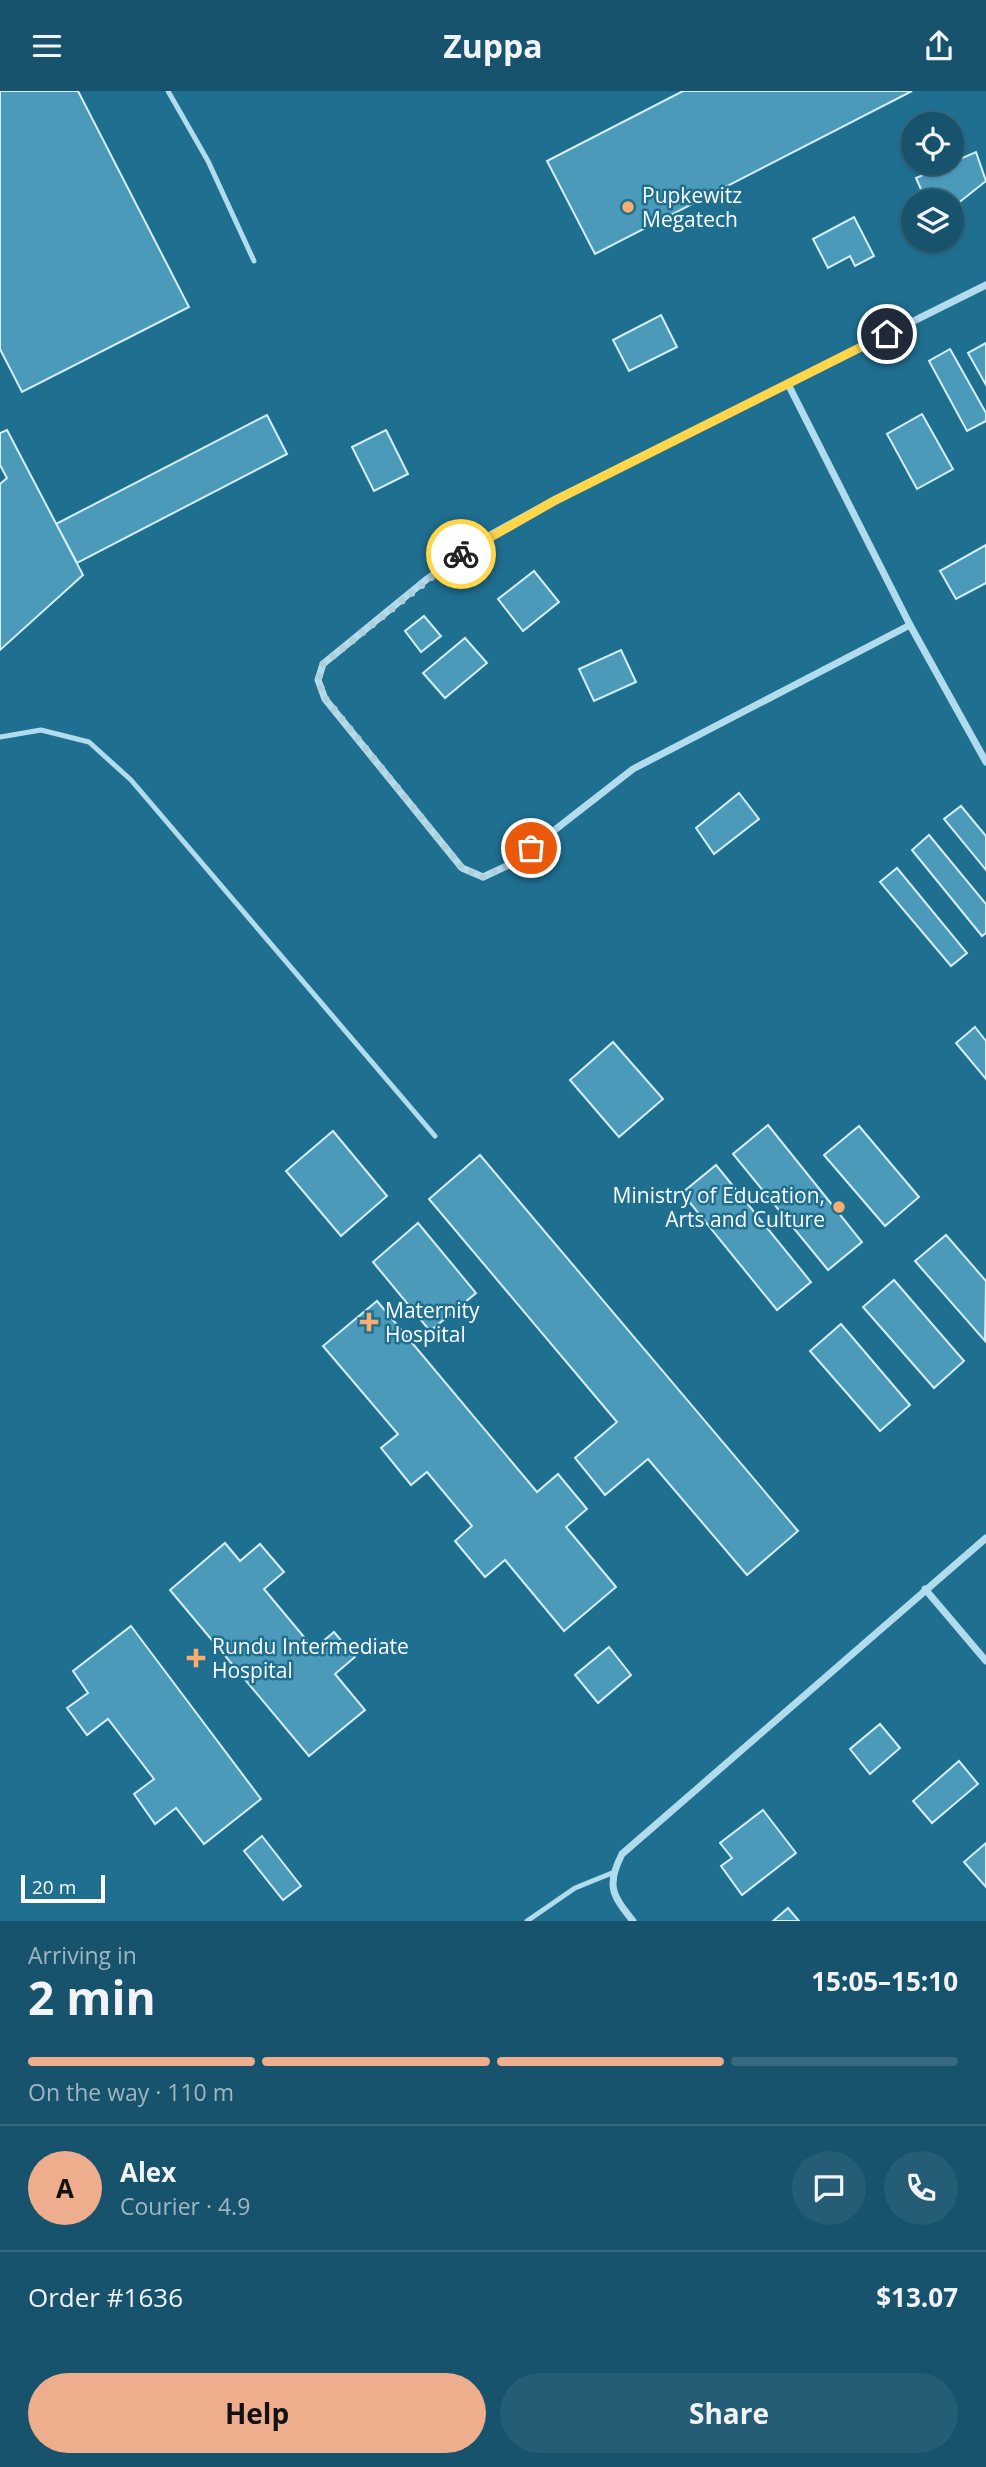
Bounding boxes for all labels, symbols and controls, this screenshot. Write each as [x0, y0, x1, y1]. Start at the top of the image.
text: Zuppa [443, 24, 543, 67]
icon: menu [28, 27, 66, 65]
icon: share [920, 27, 958, 65]
map controls [901, 112, 964, 252]
button: locate [901, 112, 964, 175]
place label: Pupkewitz Megatech [642, 181, 742, 233]
button: layers [901, 189, 964, 252]
marker: Pupkewitz Megatech [620, 199, 636, 215]
pin [857, 304, 917, 364]
icon: home [868, 315, 906, 353]
courier [426, 519, 496, 589]
icon: bike [442, 535, 480, 573]
pin [501, 818, 561, 878]
icon: bag [512, 829, 550, 867]
place label: Ministry of Education, Arts and Culture [613, 1181, 825, 1233]
marker: Ministry of Education, Arts and Culture [831, 1199, 847, 1215]
place label: Maternity Hospital [385, 1296, 480, 1348]
marker: Maternity Hospital [359, 1312, 379, 1332]
place label: Rundu Intermediate Hospital [212, 1632, 409, 1684]
marker: Rundu Intermediate Hospital [186, 1648, 206, 1668]
scale bar [21, 1872, 105, 1904]
text: 20 m [32, 1874, 76, 1900]
text: Arriving in [28, 1939, 137, 1971]
text: 15:05–15:10 [811, 1963, 958, 1999]
text: 2 min [28, 1966, 156, 2028]
text: On the way · 110 m [28, 2076, 234, 2108]
button: chat [792, 2151, 866, 2225]
button: phone [884, 2151, 958, 2225]
text: Alex [120, 2154, 176, 2190]
text: A [56, 2170, 74, 2206]
text: Courier · 4.9 [120, 2190, 250, 2222]
text: Order #1636 [28, 2279, 183, 2315]
text: $13.07 [876, 2279, 958, 2315]
button: Help [28, 2373, 486, 2453]
button: Share [500, 2373, 958, 2453]

